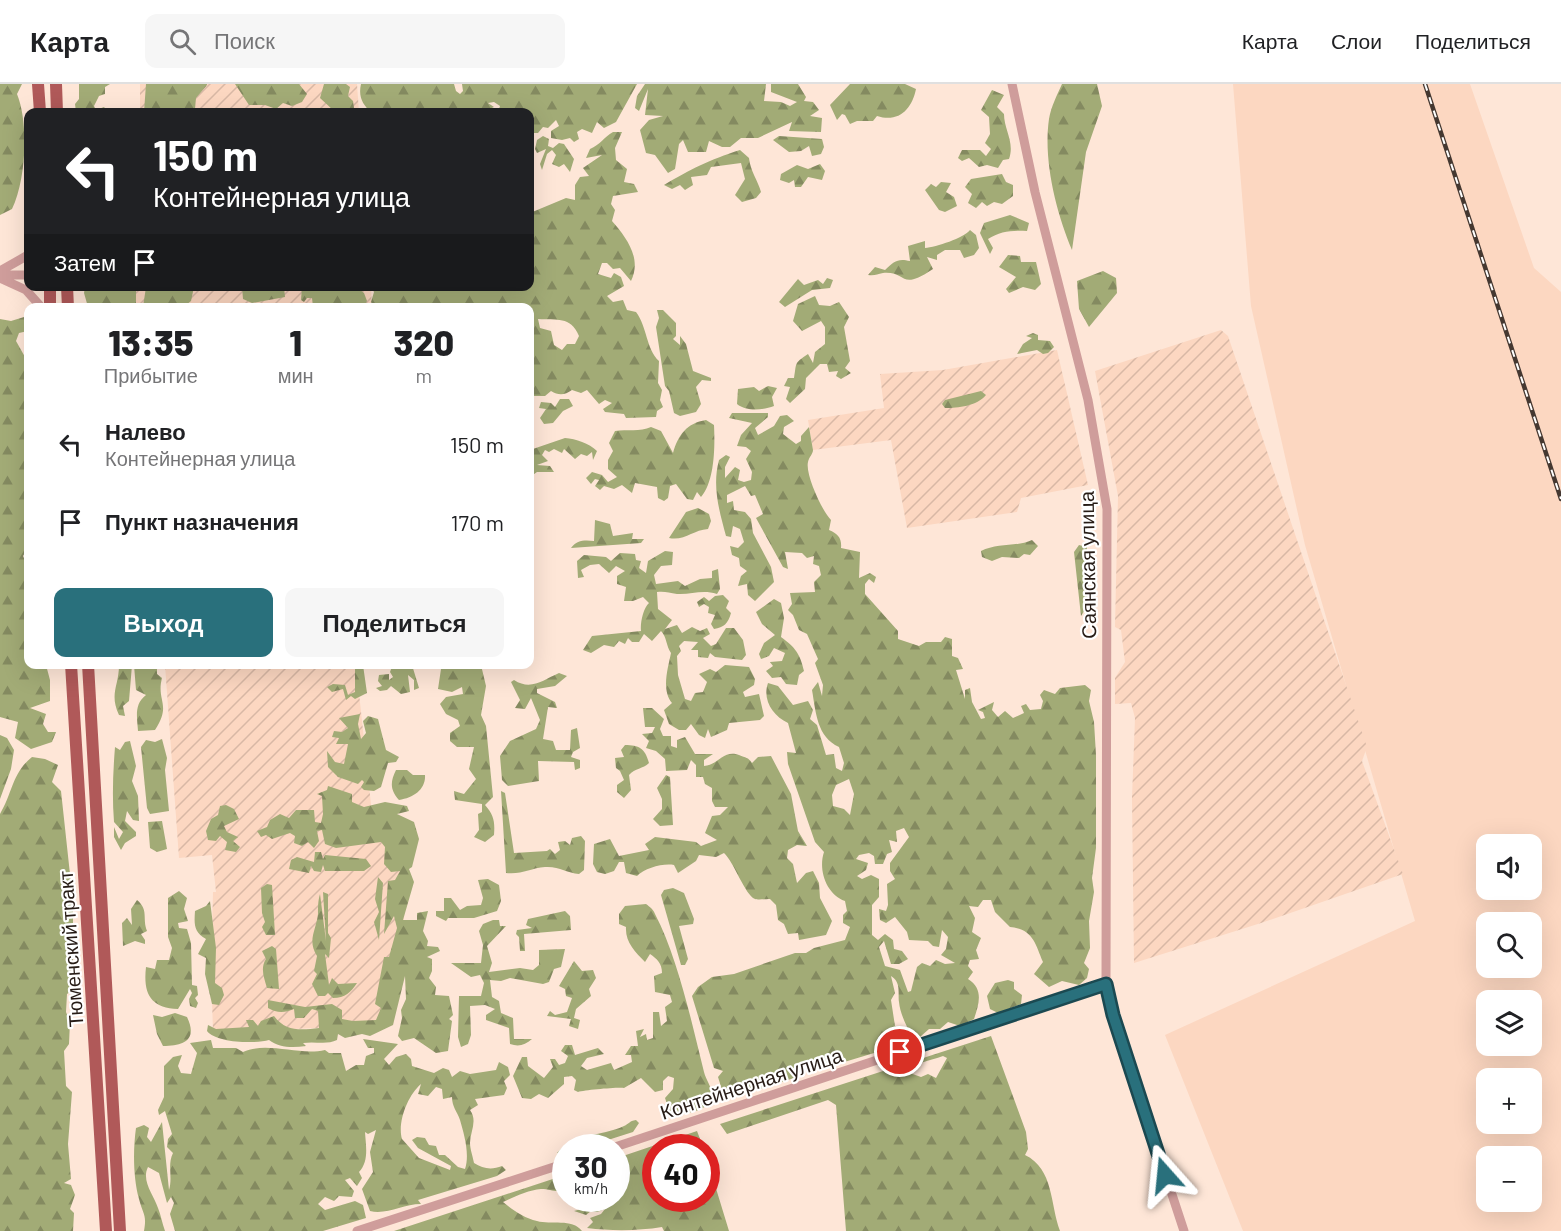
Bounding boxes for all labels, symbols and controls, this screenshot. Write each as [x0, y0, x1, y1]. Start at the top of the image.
search box [145, 14, 565, 68]
text: Карта [30, 24, 109, 58]
icon: search [166, 25, 199, 58]
text: Поиск [214, 27, 275, 53]
text: Карта [1242, 28, 1298, 53]
text: Слои [1331, 28, 1382, 53]
text: Поделиться [1415, 28, 1531, 53]
text: 150 m [153, 129, 258, 179]
icon: left [54, 132, 132, 210]
text: Контейнерная улица [153, 180, 410, 212]
icon: arrive [128, 246, 161, 279]
text: Затем [54, 249, 116, 275]
text: 13:35 [108, 320, 193, 363]
text: 1 [289, 320, 302, 363]
text: 320 [393, 320, 454, 363]
text: Прибытие [104, 363, 198, 387]
text: мин [278, 363, 314, 387]
text: m [416, 363, 432, 387]
text: Налево [105, 418, 186, 444]
icon: left [54, 428, 87, 461]
text: 150 m [450, 431, 504, 457]
text: Контейнерная улица [105, 446, 295, 470]
street label: Саянская улица [1074, 490, 1100, 639]
icon: arrive [54, 506, 87, 539]
text: Пункт назначения [105, 508, 299, 534]
text: 170 m [451, 509, 504, 535]
button: Выход [54, 588, 273, 657]
button: Поделиться [285, 588, 504, 657]
map controls [1476, 834, 1542, 1212]
button: sound [1476, 834, 1542, 900]
street label: Тюменский тракт [53, 870, 87, 1028]
button: search [1476, 912, 1542, 978]
button: layers [1476, 990, 1542, 1056]
pin [874, 1026, 925, 1077]
icon: arrive [883, 1035, 916, 1068]
street label: Контейнерная улица [657, 1042, 846, 1124]
button: + [1476, 1068, 1542, 1134]
speed limit sign: 40 [642, 1134, 720, 1212]
position arrow [1133, 1143, 1197, 1207]
button: − [1476, 1146, 1542, 1212]
text: 30 [574, 1148, 608, 1184]
text: km/h [574, 1179, 608, 1197]

